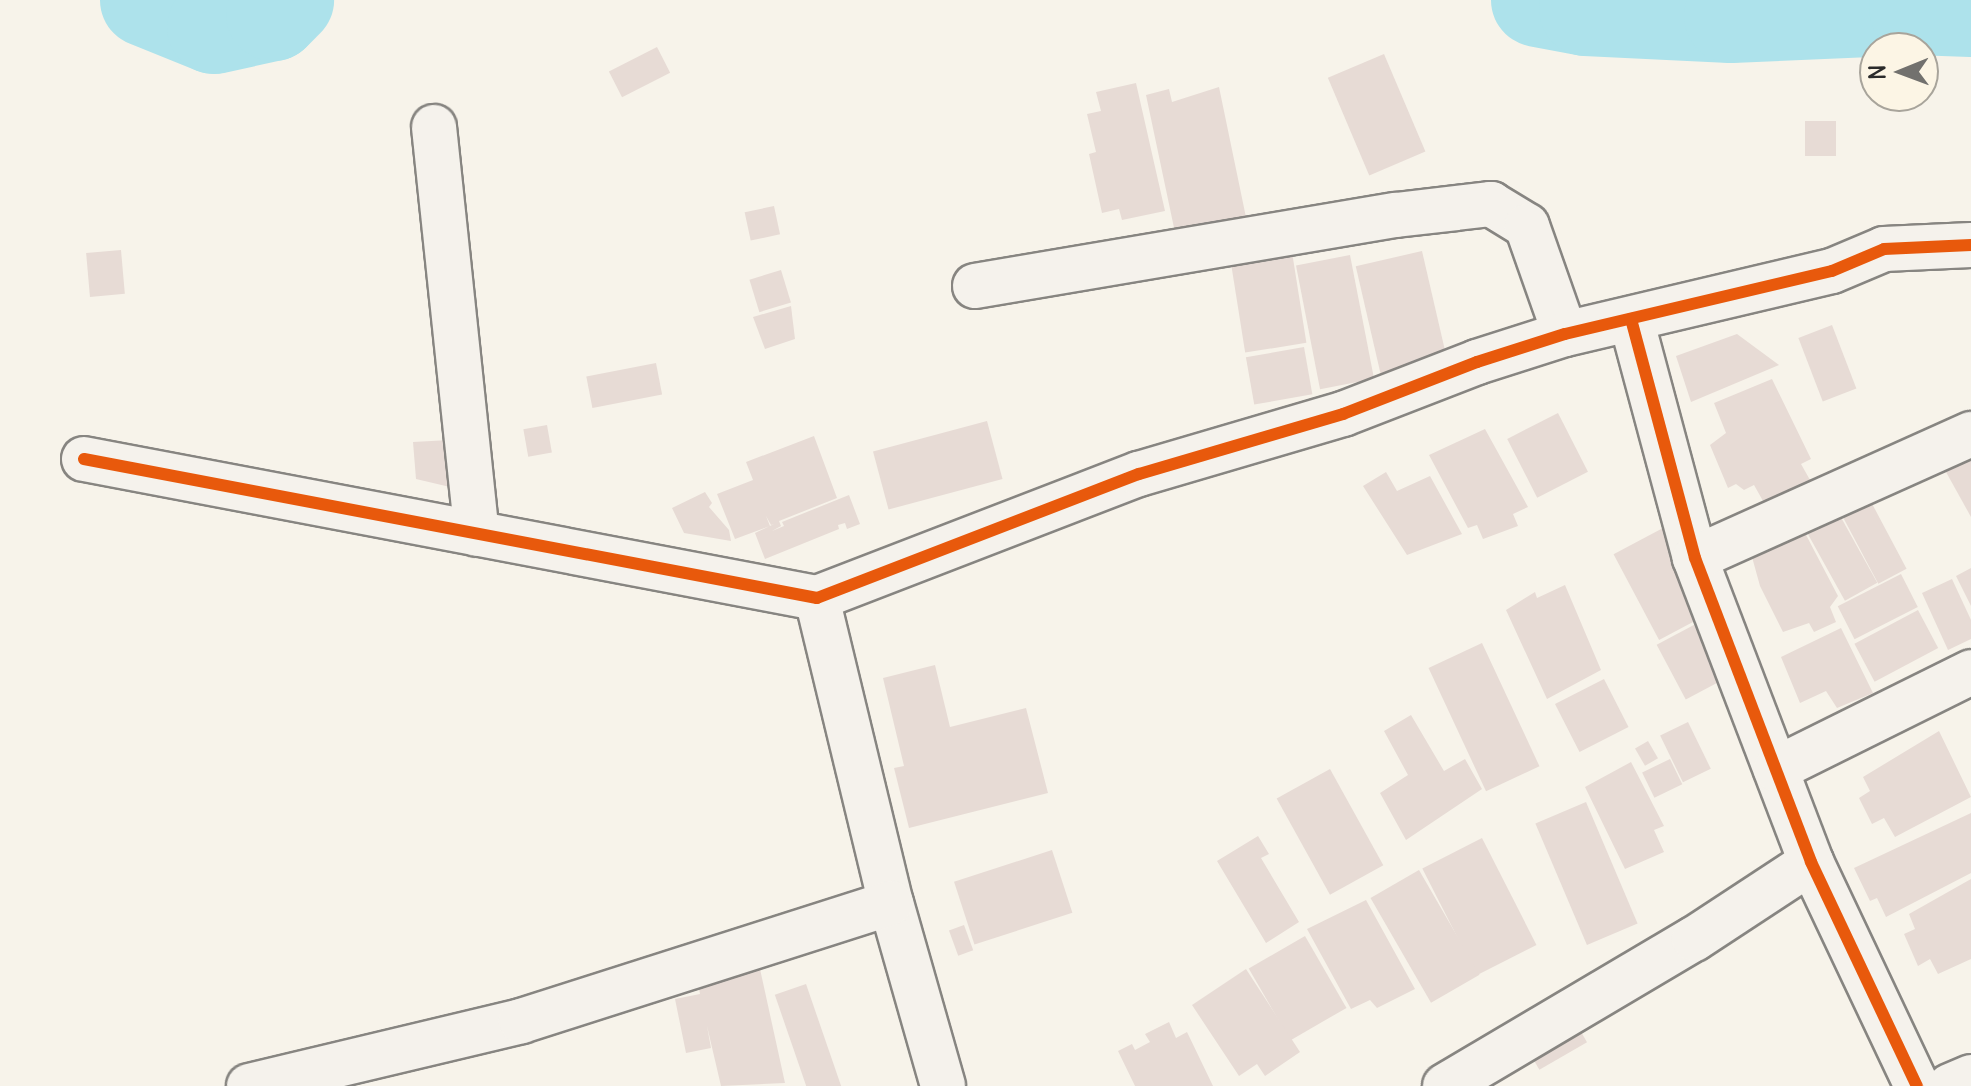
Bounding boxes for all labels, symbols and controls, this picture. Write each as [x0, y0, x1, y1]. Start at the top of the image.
north arrow [1859, 32, 1939, 112]
text: N [1863, 65, 1891, 80]

